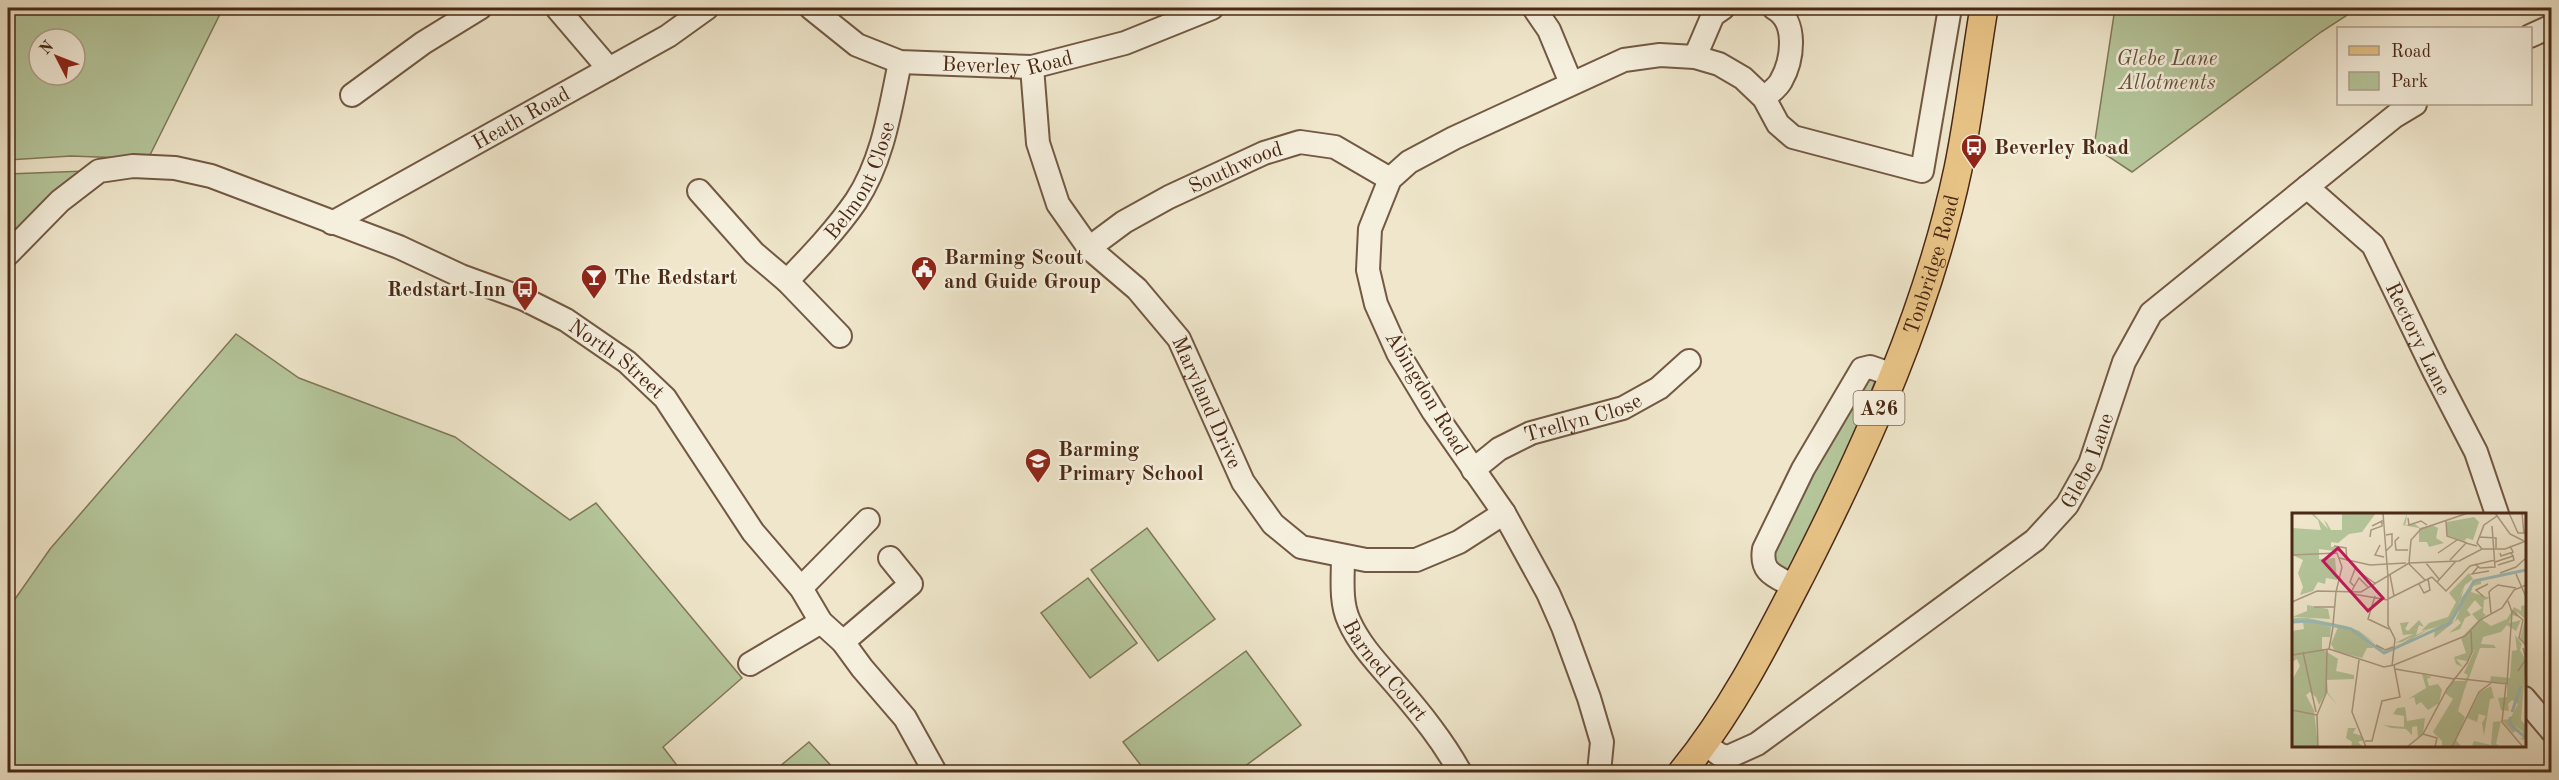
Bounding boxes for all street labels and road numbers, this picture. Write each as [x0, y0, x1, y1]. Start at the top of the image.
street label: Beverley Road [941, 48, 1075, 80]
street label: Heath Road [469, 84, 574, 155]
street label: Belmont Close [821, 120, 899, 244]
street label: Southwood [1186, 139, 1285, 198]
street label: Tonbridge Road [1901, 193, 1964, 338]
street label: Rectory Lane [2381, 280, 2454, 399]
street label: North Street [564, 316, 668, 403]
street label: Abingdon Road [1381, 328, 1471, 459]
street label: Maryland Drive [1167, 334, 1245, 472]
street label: Trellyn Close [1522, 391, 1646, 446]
road number: A26 [1854, 391, 1904, 425]
street label: Glebe Lane [2058, 411, 2118, 513]
street label: Barned Court [1338, 617, 1431, 725]

